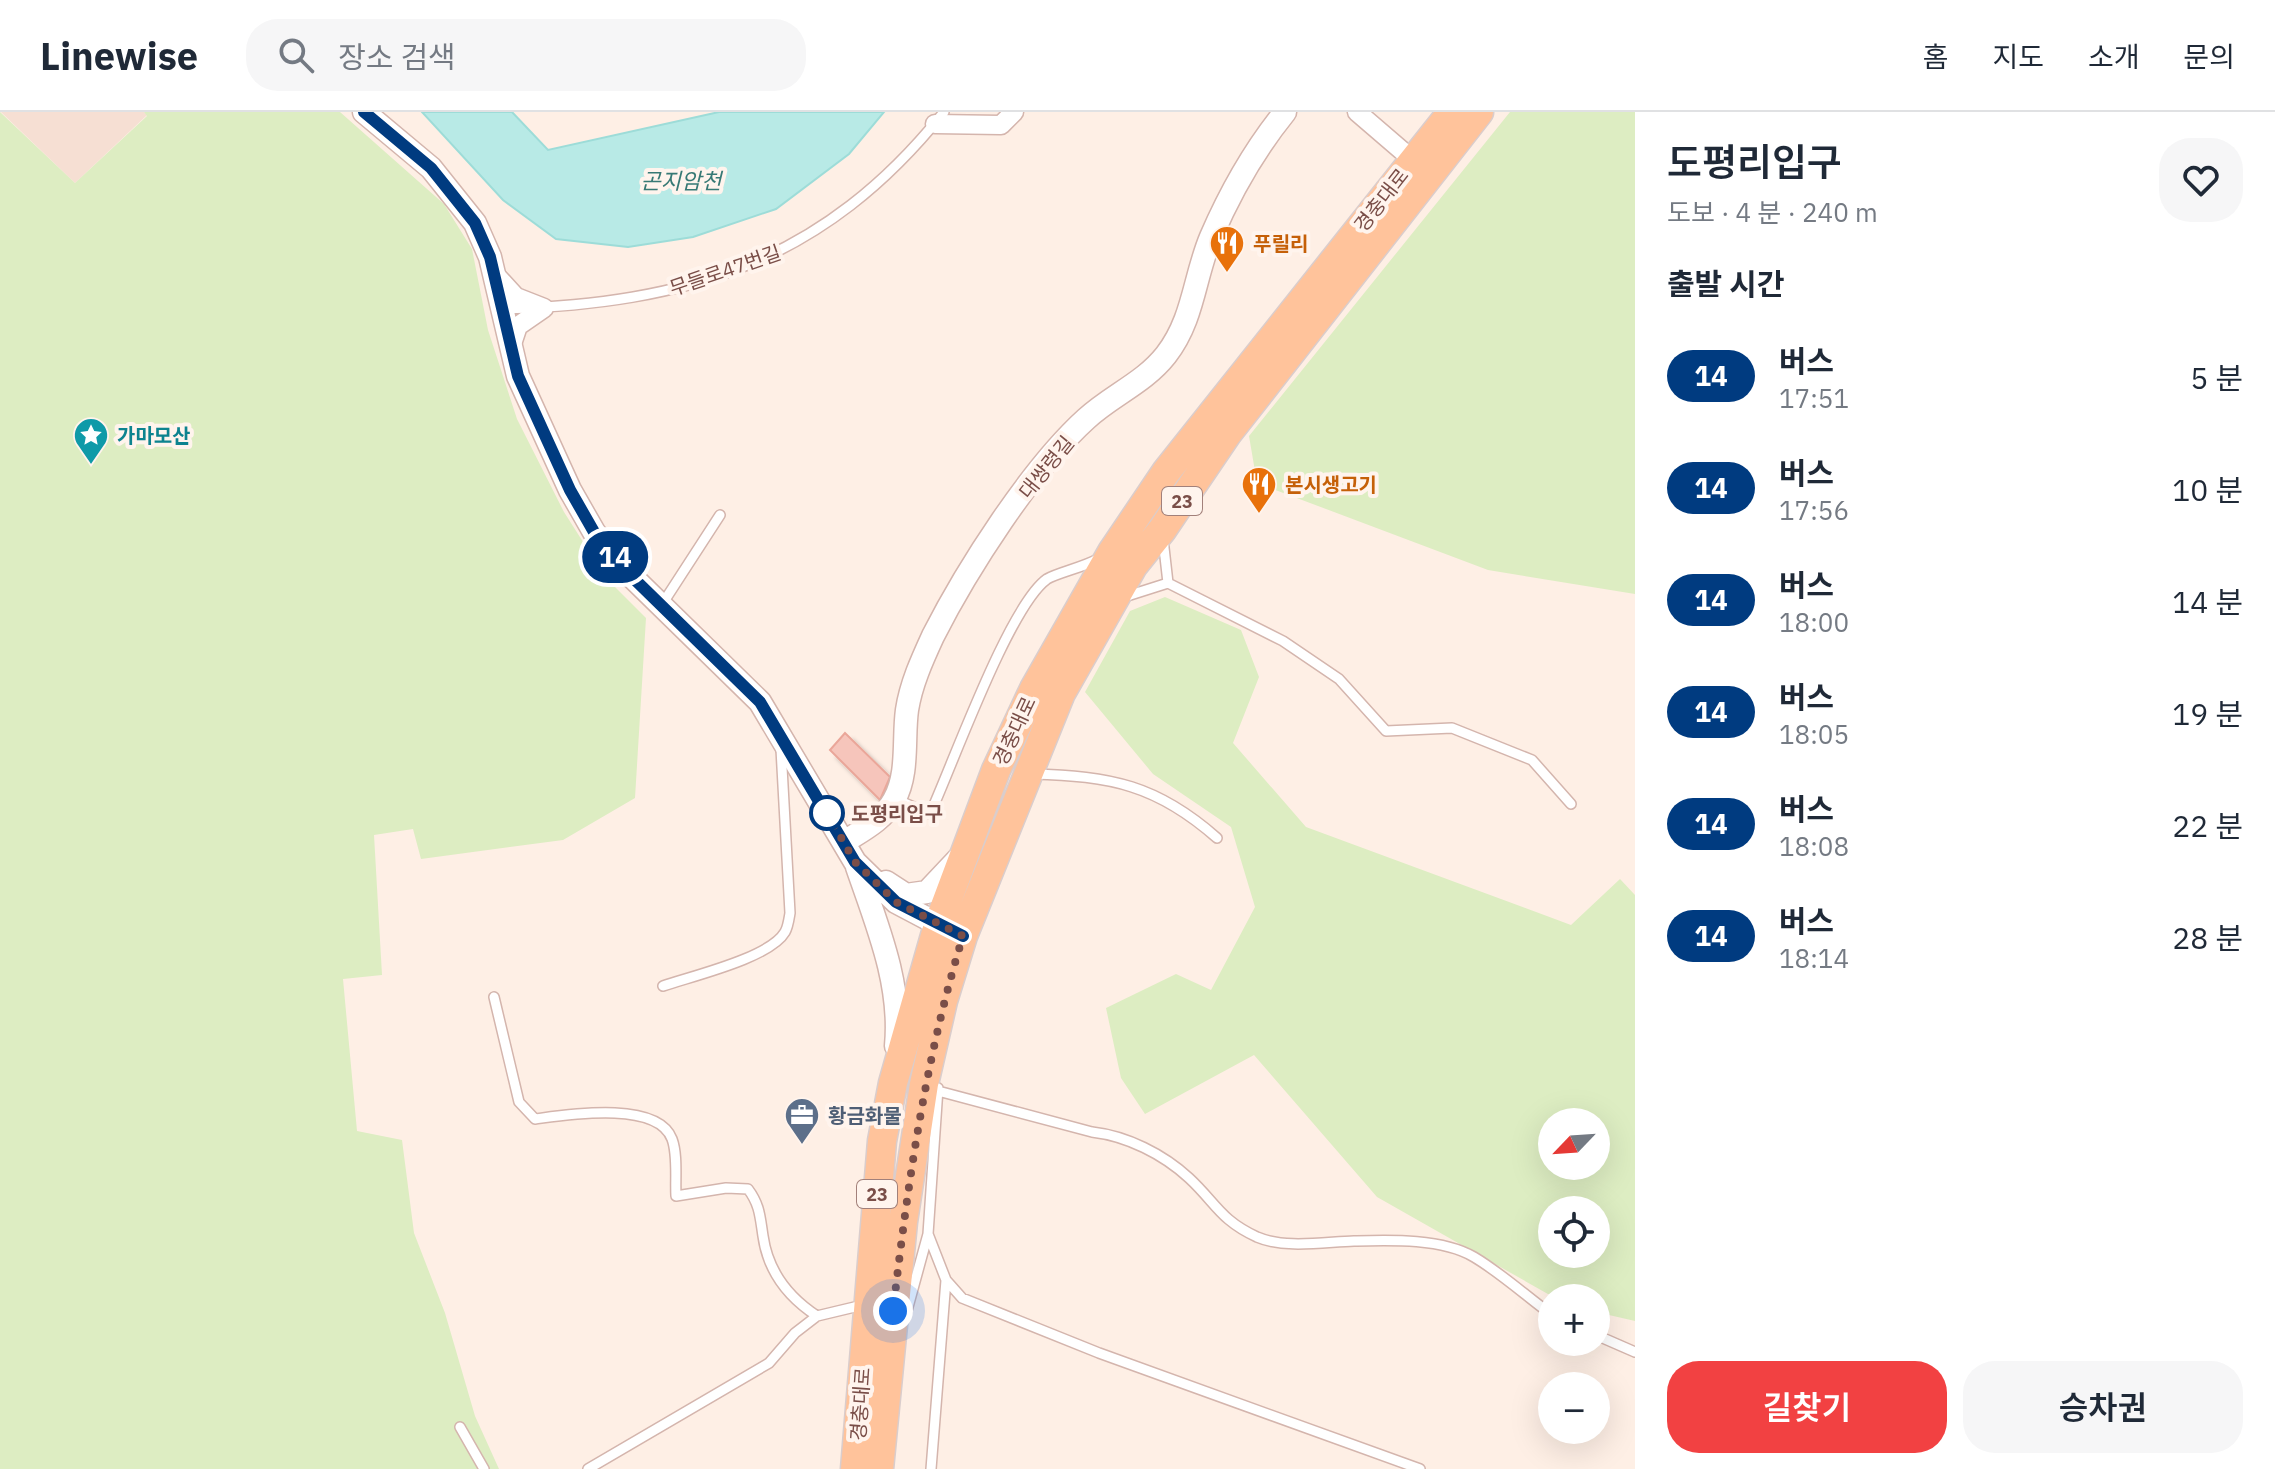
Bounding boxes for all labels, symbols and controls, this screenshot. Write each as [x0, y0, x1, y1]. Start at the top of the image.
search box [246, 19, 806, 91]
text: Linewise [40, 31, 198, 80]
icon: search [274, 33, 318, 77]
text: 장소 검색 [338, 37, 456, 76]
text: 홈 [1923, 38, 1948, 75]
text: 지도 [1992, 38, 2044, 75]
text: 소개 [2088, 38, 2139, 75]
text: 문의 [2183, 38, 2235, 75]
text: 도평리입구 [1667, 137, 1842, 186]
button: heart [2159, 138, 2243, 222]
street label: 경충대로 [1348, 163, 1414, 237]
water label: 곤지암천 [641, 166, 724, 195]
text: 도보 · 4 분 · 240 m [1667, 195, 1878, 229]
restaurant icon: 푸릴리 [1208, 224, 1246, 274]
place label: 푸릴리 [1253, 230, 1308, 257]
street label: 무들로47번길 [666, 238, 784, 302]
text: 출발 시간 [1667, 264, 1784, 303]
text: 버스 [1779, 341, 1834, 380]
text: 14 [1694, 357, 1728, 394]
text: 5 분 [2190, 358, 2243, 397]
text: 17:51 [1779, 381, 1849, 415]
place icon: 가마모산 [72, 416, 110, 466]
place label: 가마모산 [117, 422, 191, 449]
street label: 대쌍령길 [1012, 430, 1080, 504]
text: 버스 [1779, 453, 1834, 492]
restaurant icon: 본시생고기 [1240, 465, 1278, 515]
text: 14 [1694, 469, 1728, 506]
text: 10 분 [2172, 470, 2243, 509]
place label: 본시생고기 [1285, 471, 1377, 498]
road number: 23 [1162, 487, 1202, 515]
text: 17:56 [1779, 493, 1849, 527]
line badge: 14 [579, 531, 651, 583]
text: 14 [598, 538, 632, 575]
text: 버스 [1779, 565, 1834, 604]
text: 14 [1694, 581, 1728, 618]
text: 14 분 [2172, 582, 2243, 621]
text: 18:00 [1779, 605, 1849, 639]
text: 버스 [1779, 677, 1834, 716]
street label: 경충대로 [986, 692, 1042, 770]
text: 14 [1694, 693, 1728, 730]
text: 19 분 [2172, 694, 2243, 733]
text: 18:05 [1779, 717, 1849, 751]
text: 버스 [1779, 789, 1834, 828]
marker: 도평리입구 [810, 796, 844, 830]
place label: 도평리입구 [851, 800, 943, 827]
text: 14 [1694, 805, 1728, 842]
text: 22 분 [2172, 806, 2243, 845]
text: 18:08 [1779, 829, 1849, 863]
text: 버스 [1779, 901, 1834, 940]
text: 14 [1694, 917, 1728, 954]
text: 28 분 [2172, 918, 2243, 957]
text: 18:14 [1779, 941, 1849, 975]
office icon: 황금화물 [783, 1096, 821, 1146]
place label: 황금화물 [828, 1102, 902, 1129]
north arrow [1538, 1108, 1610, 1180]
map controls [1538, 1108, 1610, 1444]
road number: 23 [857, 1180, 897, 1208]
button: locate [1538, 1196, 1610, 1268]
button: + [1538, 1284, 1610, 1356]
your location [873, 1291, 913, 1331]
button: 길찾기 [1667, 1361, 1947, 1453]
button: 승차권 [1963, 1361, 2243, 1453]
street label: 경충대로 [844, 1366, 876, 1442]
button: − [1538, 1372, 1610, 1444]

